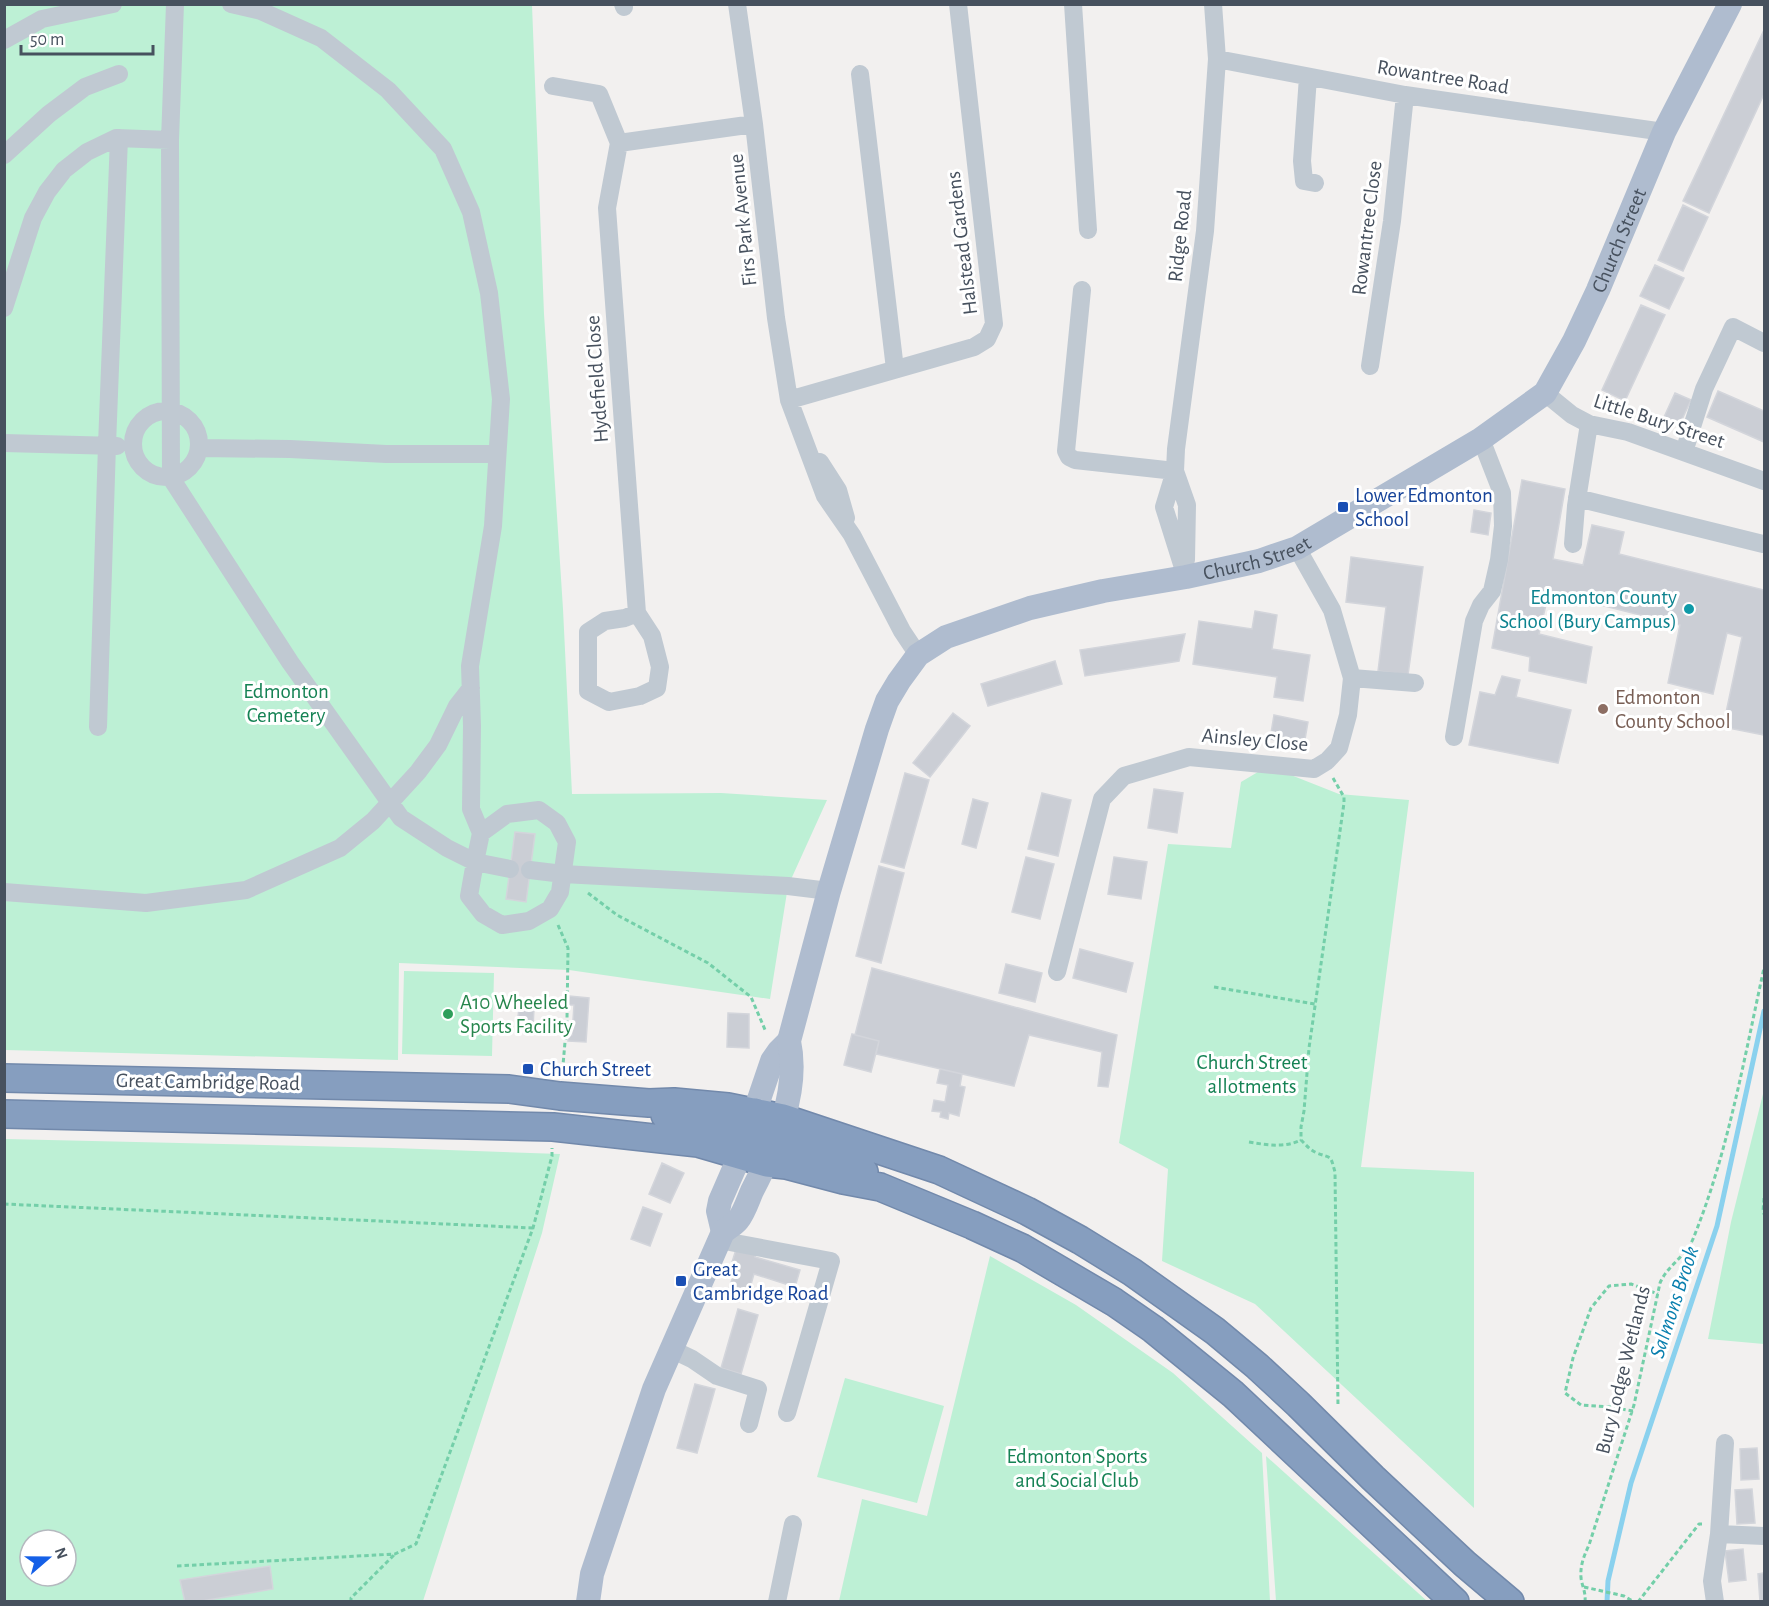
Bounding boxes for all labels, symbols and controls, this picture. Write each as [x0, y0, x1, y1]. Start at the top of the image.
scale bar [21, 18, 153, 56]
text: 50 m [30, 31, 64, 49]
street label: Rowantree Road [1376, 56, 1510, 98]
street label: Firs Park Avenue [726, 153, 760, 287]
street label: Rowantree Close [1348, 160, 1386, 296]
street label: Halstead Gardens [943, 170, 981, 316]
street label: Church Street [1588, 185, 1650, 296]
street label: Ridge Road [1165, 189, 1195, 283]
street label: Hydefield Close [582, 315, 612, 443]
street label: Little Bury Street [1591, 390, 1727, 452]
place label: Lower Edmonton School [1355, 485, 1493, 530]
marker: Lower Edmonton School [1336, 500, 1350, 514]
street label: Church Street [1201, 532, 1315, 583]
place label: Edmonton County School (Bury Campus) [1499, 587, 1677, 632]
marker: Edmonton County School (Bury Campus) [1682, 602, 1696, 616]
park label: Edmonton Cemetery [243, 681, 329, 726]
place label: Edmonton County School [1615, 687, 1731, 732]
marker: Edmonton County School [1596, 702, 1610, 716]
street label: Ainsley Close [1201, 725, 1309, 755]
place label: A10 Wheeled Sports Facility [460, 992, 573, 1037]
marker: A10 Wheeled Sports Facility [441, 1007, 455, 1021]
park label: Church Street allotments [1196, 1052, 1308, 1097]
place label: Church Street [540, 1059, 651, 1080]
marker: Church Street [521, 1062, 535, 1076]
street label: Great Cambridge Road [116, 1070, 300, 1094]
water label: Salmons Brook [1646, 1243, 1702, 1361]
place label: Great Cambridge Road [693, 1259, 829, 1304]
marker: Great Cambridge Road [674, 1274, 688, 1288]
street label: Bury Lodge Wetlands [1592, 1284, 1654, 1456]
park label: Edmonton Sports and Social Club [1007, 1446, 1147, 1491]
north arrow [18, 1528, 78, 1588]
text: N [52, 1545, 71, 1561]

